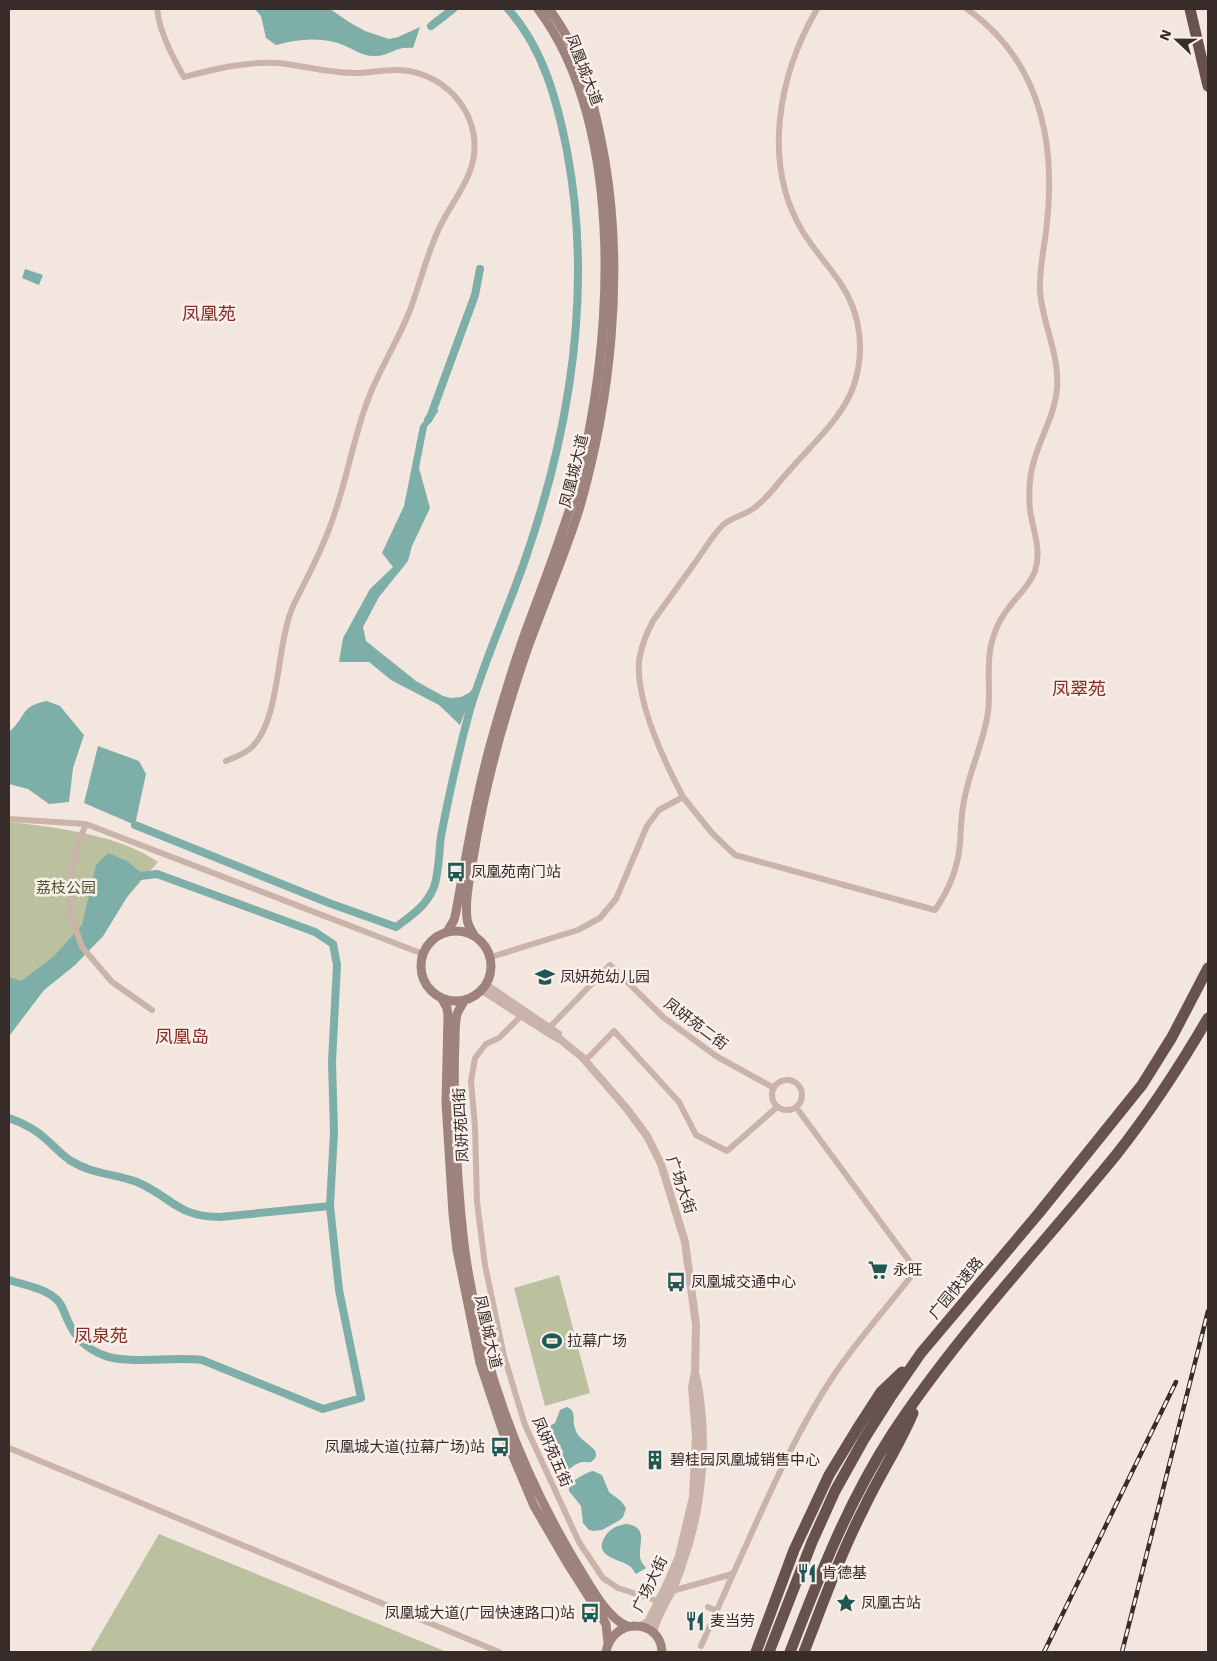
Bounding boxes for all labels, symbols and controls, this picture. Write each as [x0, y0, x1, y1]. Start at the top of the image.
north arrow [1152, 15, 1202, 65]
text: N [1156, 27, 1174, 43]
street label: 凤凰城大道 [562, 32, 606, 108]
district label: 凤凰苑 [182, 303, 236, 324]
street label: 凤凰城大道 [556, 432, 592, 510]
district label: 凤翠苑 [1052, 678, 1106, 699]
bus stop icon: 凤凰苑南门站 [445, 861, 467, 883]
place label: 凤凰苑南门站 [471, 863, 561, 881]
park label: 荔枝公园 [36, 879, 96, 897]
school or university icon: 凤妍苑幼儿园 [534, 966, 556, 988]
place label: 凤妍苑幼儿园 [560, 968, 650, 986]
street label: 凤妍苑二街 [661, 994, 731, 1054]
district label: 凤凰岛 [155, 1026, 209, 1047]
street label: 凤妍苑四街 [450, 1087, 472, 1163]
street label: 广场大街 [663, 1154, 699, 1216]
street label: 广园快速路 [925, 1253, 987, 1323]
supermarket icon: 永旺 [867, 1259, 889, 1281]
place label: 永旺 [893, 1261, 923, 1279]
bus stop icon: 凤凰城交通中心 [665, 1271, 687, 1293]
place label: 凤凰城交通中心 [691, 1273, 796, 1291]
street label: 凤凰城大道 [471, 1293, 505, 1371]
district label: 凤泉苑 [74, 1325, 128, 1346]
sports icon: 拉幕广场 [541, 1330, 563, 1352]
place label: 拉幕广场 [567, 1332, 627, 1350]
street label: 凤妍苑五街 [529, 1414, 575, 1490]
bus stop icon: 凤凰城大道(拉幕广场)站 [489, 1436, 511, 1458]
place label: 凤凰城大道(拉幕广场)站 [324, 1438, 485, 1456]
building icon: 碧桂园凤凰城销售中心 [644, 1449, 666, 1471]
place label: 碧桂园凤凰城销售中心 [670, 1451, 820, 1469]
street label: 广场大街 [629, 1553, 671, 1615]
restaurant icon: 肯德基 [796, 1562, 818, 1584]
place label: 肯德基 [822, 1564, 867, 1582]
place icon: 凤凰古站 [835, 1592, 857, 1614]
place label: 凤凰古站 [861, 1594, 921, 1612]
bus stop icon: 凤凰城大道(广园快速路口)站 [579, 1602, 601, 1624]
place label: 凤凰城大道(广园快速路口)站 [384, 1604, 575, 1622]
restaurant icon: 麦当劳 [684, 1610, 706, 1632]
place label: 麦当劳 [710, 1612, 755, 1630]

